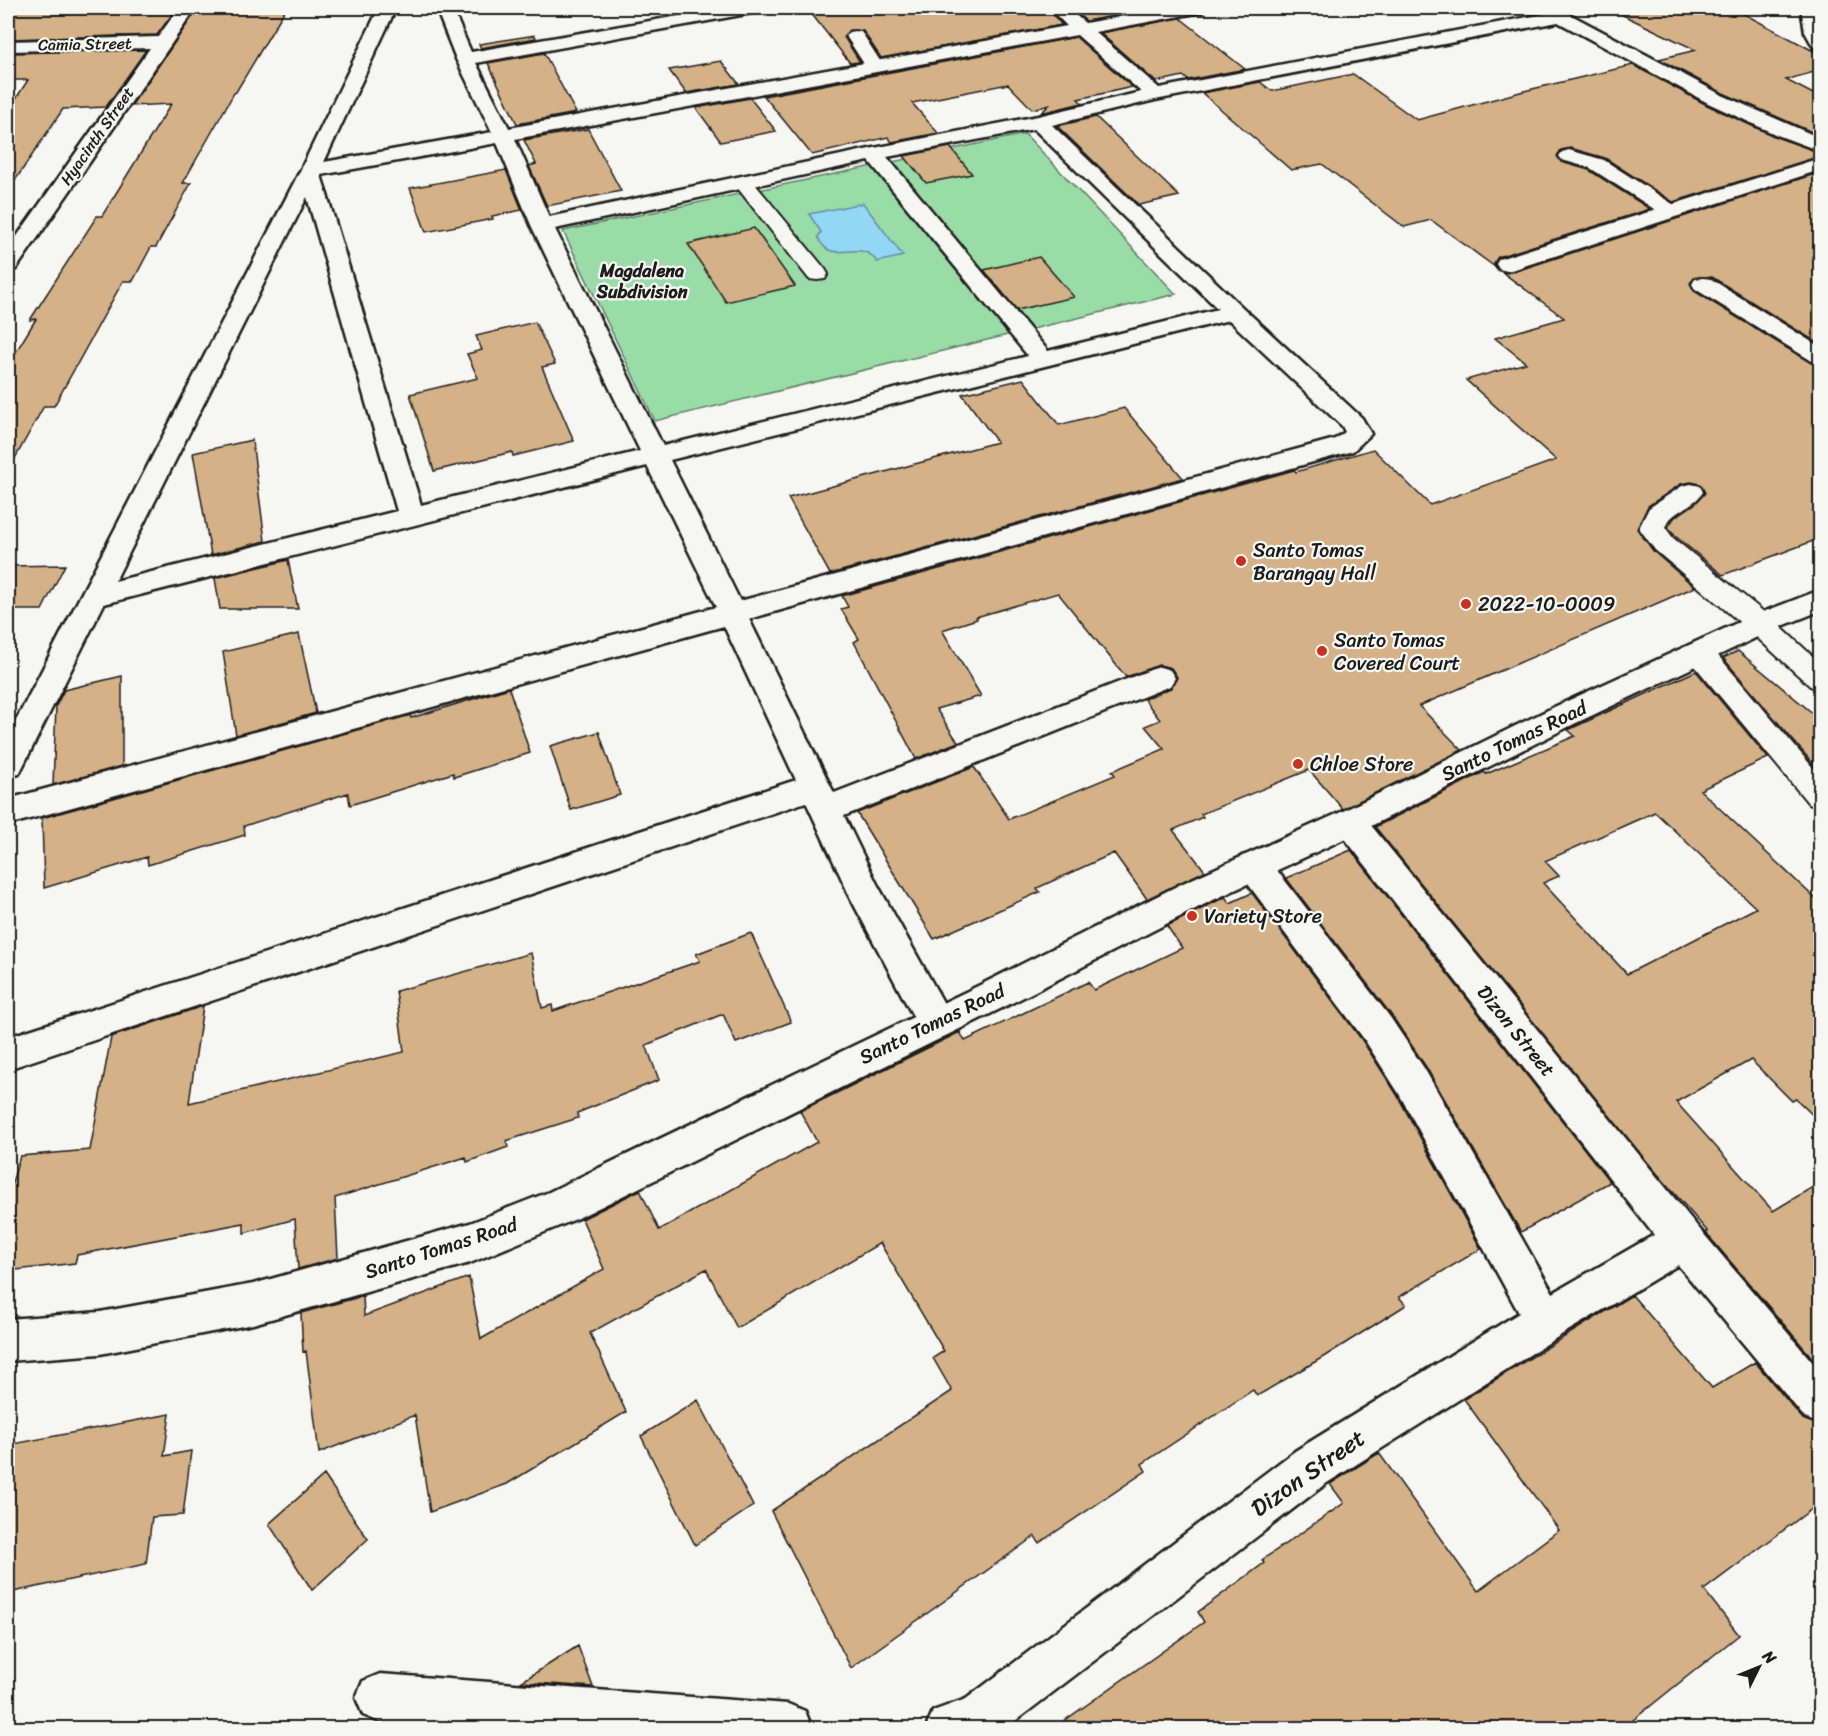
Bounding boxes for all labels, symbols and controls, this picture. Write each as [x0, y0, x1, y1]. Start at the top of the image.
street label: Camia Street [38, 29, 132, 59]
street label: Hyacinth Street [52, 81, 142, 191]
district label: Magdalena Subdivision [596, 255, 688, 308]
place label: Santo Tomas Barangay Hall [1253, 533, 1376, 591]
marker: Santo Tomas Barangay Hall [1234, 554, 1248, 568]
place label: 2022-10-0009 [1478, 587, 1615, 622]
marker: 2022-10-0009 [1459, 597, 1473, 611]
place label: Santo Tomas Covered Court [1334, 623, 1460, 681]
marker: Santo Tomas Covered Court [1315, 644, 1329, 658]
street label: Santo Tomas Road [1435, 690, 1594, 792]
place label: Chloe Store [1310, 747, 1413, 782]
marker: Chloe Store [1291, 757, 1305, 771]
place label: Variety Store [1204, 899, 1322, 934]
marker: Variety Store [1185, 909, 1199, 923]
street label: Santo Tomas Road [853, 973, 1012, 1075]
street label: Dizon Street [1468, 977, 1565, 1085]
street label: Santo Tomas Road [360, 1206, 523, 1289]
street label: Dizon Street [1242, 1418, 1374, 1528]
north arrow [1729, 1637, 1789, 1697]
text: N [1755, 1642, 1785, 1672]

